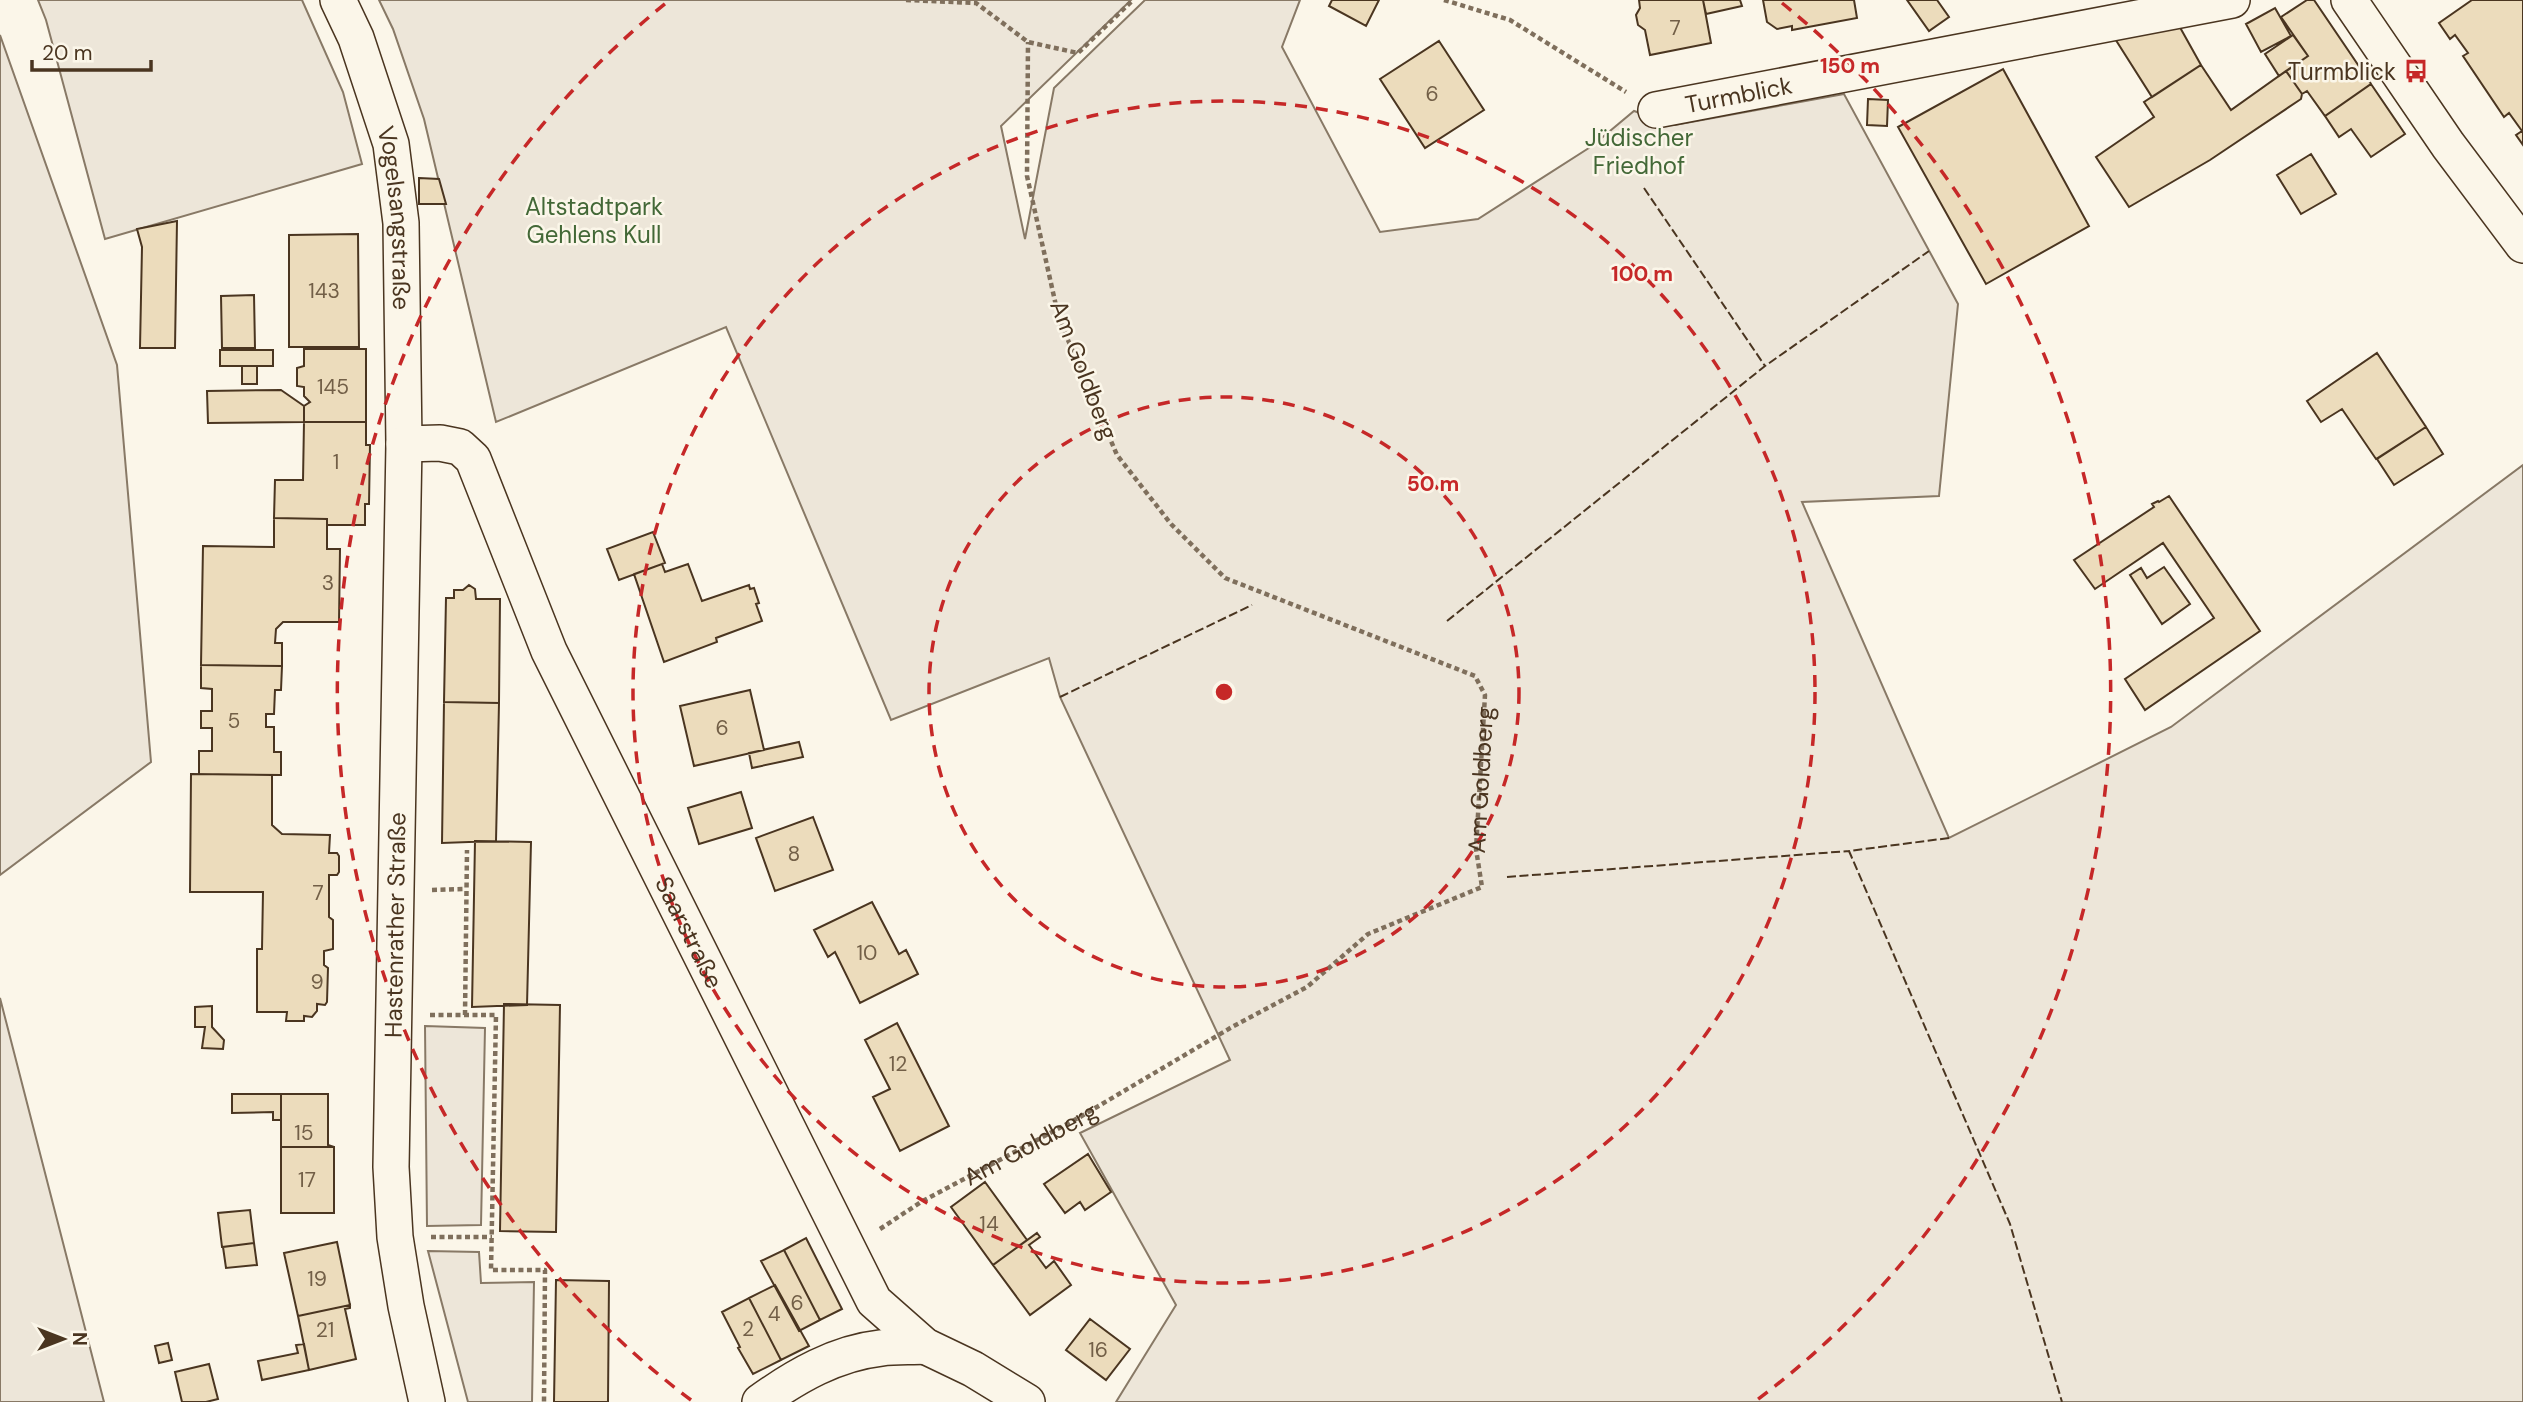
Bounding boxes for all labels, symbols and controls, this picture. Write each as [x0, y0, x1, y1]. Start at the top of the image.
house number: 7 [1669, 14, 1681, 42]
scale bar [32, 28, 150, 72]
text: 20 m [42, 39, 93, 67]
text: 150 m [1820, 52, 1880, 80]
place label: Turmblick [2288, 56, 2396, 87]
bus stop icon: Turmblick [2402, 57, 2430, 85]
street label: Turmblick [1682, 69, 1795, 120]
house number: 6 [1425, 80, 1439, 108]
street label: Vogelsangstraße [371, 122, 418, 310]
park label: Jüdischer Friedhof [1585, 122, 1693, 181]
park label: Altstadtpark Gehlens Kull [525, 191, 663, 250]
text: 100 m [1611, 260, 1673, 288]
house number: 143 [308, 277, 340, 305]
street label: Am Goldberg [1043, 296, 1125, 444]
house number: 145 [317, 373, 349, 401]
house number: 1 [333, 448, 339, 476]
text: 50 m [1407, 470, 1459, 498]
house number: 3 [322, 569, 334, 597]
centre of rings [1212, 680, 1236, 704]
street label: Am Goldberg [1460, 705, 1500, 854]
house number: 5 [228, 707, 240, 735]
house number: 6 [715, 714, 729, 742]
street label: Hastenrather Straße [378, 812, 412, 1038]
house number: 8 [788, 840, 800, 868]
street label: Saarstraße [649, 871, 731, 993]
house number: 7 [312, 879, 324, 907]
house number: 10 [857, 939, 877, 967]
house number: 9 [310, 968, 324, 996]
house number: 12 [889, 1050, 907, 1078]
street label: Am Goldberg [958, 1095, 1103, 1192]
house number: 15 [294, 1119, 314, 1147]
house number: 17 [298, 1166, 316, 1194]
house number: 14 [979, 1210, 999, 1238]
house number: 19 [307, 1265, 327, 1293]
house number: 6 [790, 1289, 804, 1317]
house number: 4 [768, 1300, 781, 1328]
north arrow [28, 1304, 98, 1374]
house number: 2 [742, 1315, 754, 1343]
house number: 21 [316, 1316, 334, 1344]
text: N [67, 1332, 92, 1346]
house number: 16 [1088, 1336, 1108, 1364]

